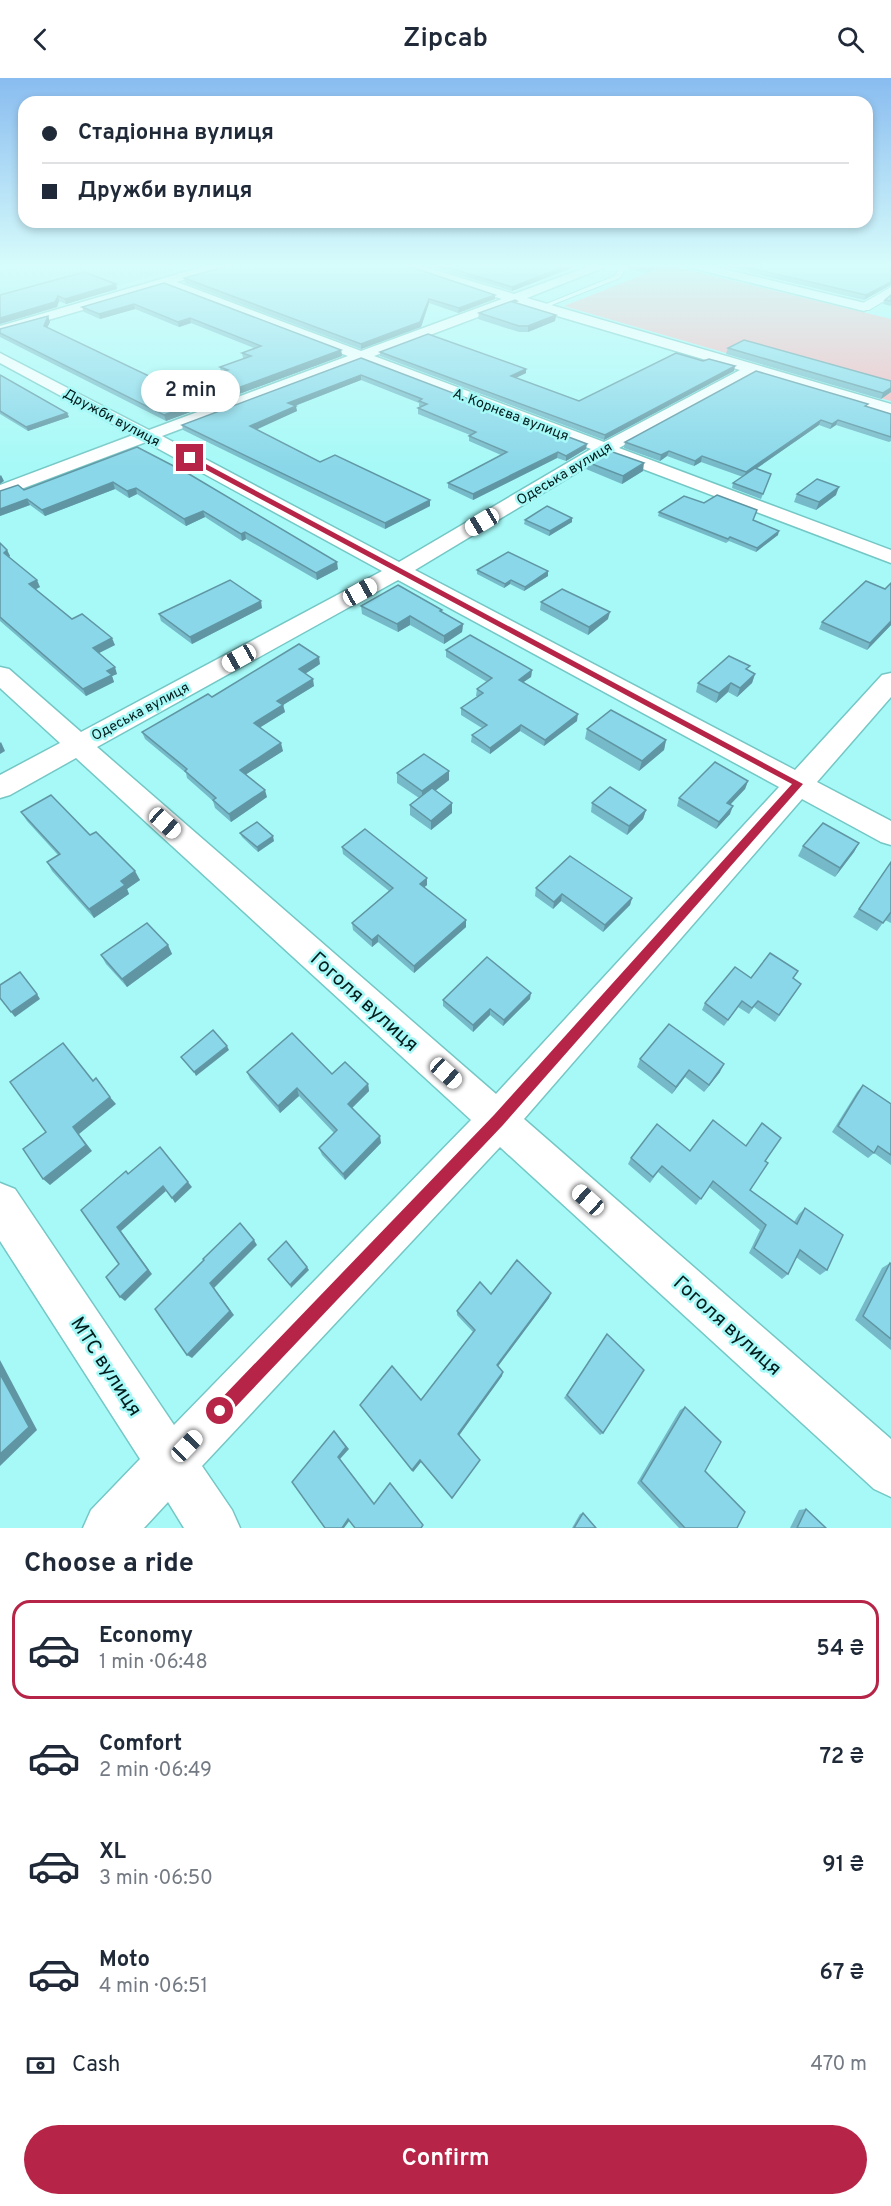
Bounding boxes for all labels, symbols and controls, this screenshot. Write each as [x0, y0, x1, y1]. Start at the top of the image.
text: Zipcab [403, 22, 488, 56]
icon: back [24, 23, 57, 56]
icon: search [834, 23, 867, 56]
text: Стадіонна вулиця [78, 120, 274, 147]
text: Дружби вулиця [78, 178, 252, 205]
callout: 2 min [140, 371, 240, 413]
text: 2 min [165, 378, 216, 404]
street label: А. Корнєва вулиця [450, 385, 571, 445]
street label: Дружби вулиця [60, 386, 163, 451]
street label: Одеська вулиця [514, 439, 616, 509]
route end [176, 444, 203, 471]
car [462, 505, 502, 539]
car [340, 575, 380, 609]
car [219, 641, 259, 675]
street label: Одеська вулиця [89, 679, 193, 745]
car [146, 804, 184, 842]
street label: Гоголя вулиця [304, 947, 423, 1058]
car [427, 1054, 465, 1092]
car [569, 1181, 607, 1219]
street label: Гоголя вулиця [667, 1271, 786, 1382]
street label: МТС вулиця [64, 1312, 147, 1422]
route start [206, 1397, 233, 1424]
car [168, 1427, 206, 1465]
text: Choose a ride [24, 1547, 194, 1581]
icon: car [27, 1623, 81, 1677]
text: Economy [99, 1623, 193, 1650]
text: 54 ₴ [816, 1636, 864, 1663]
text: 1 min · 06:48 [99, 1650, 208, 1676]
icon: car [27, 1731, 81, 1785]
text: Comfort [99, 1731, 182, 1758]
text: 72 ₴ [819, 1744, 864, 1771]
text: 2 min · 06:49 [99, 1758, 212, 1784]
icon: car [27, 1839, 81, 1893]
text: XL [99, 1839, 126, 1866]
text: 91 ₴ [822, 1852, 864, 1879]
text: 3 min · 06:50 [99, 1866, 213, 1892]
icon: car [27, 1947, 81, 2001]
text: Moto [99, 1947, 150, 1974]
text: 67 ₴ [820, 1960, 864, 1987]
text: 4 min · 06:51 [99, 1974, 208, 2000]
icon: cash [24, 2049, 57, 2082]
text: Cash [72, 2052, 121, 2079]
text: 470 m [810, 2052, 867, 2078]
button: Confirm [24, 2125, 867, 2194]

